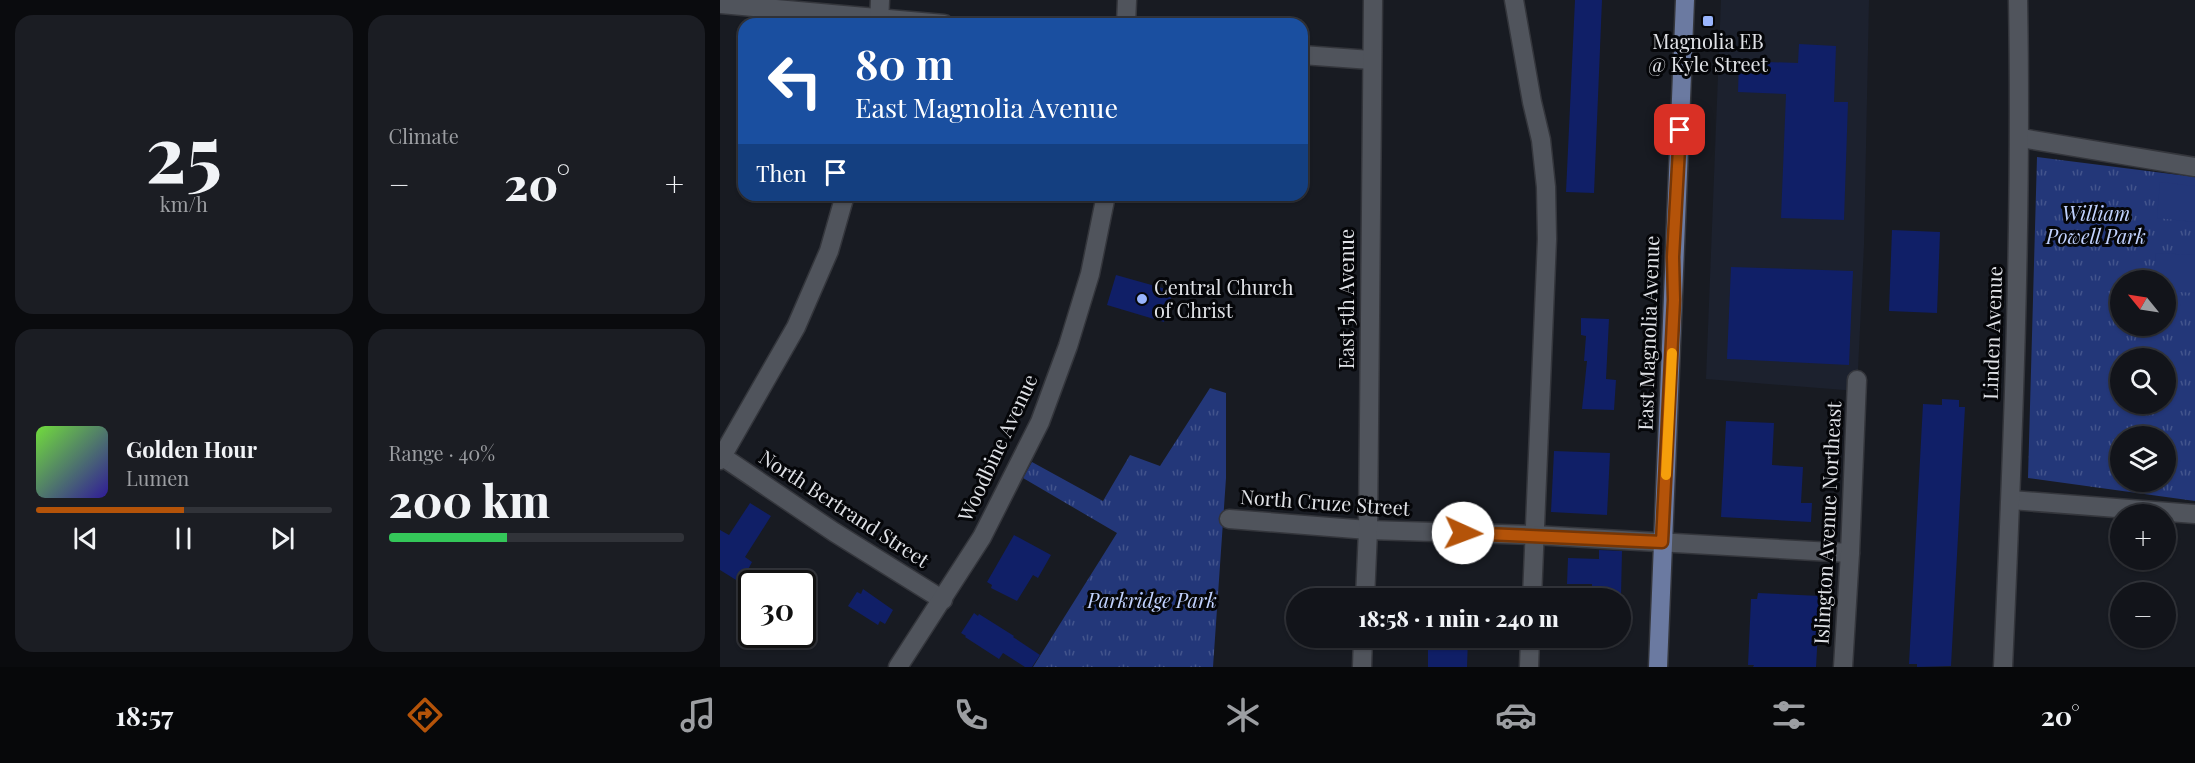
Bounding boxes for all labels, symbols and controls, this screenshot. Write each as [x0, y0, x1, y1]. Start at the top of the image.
marker: Magnolia EB @ Kyle Street [1701, 14, 1715, 28]
place label: Magnolia EB @ Kyle Street [1648, 27, 1769, 77]
text: 80 m [855, 35, 953, 91]
icon: left [756, 42, 834, 120]
text: East Magnolia Avenue [855, 89, 1118, 125]
text: 25 [145, 99, 222, 203]
pin [1654, 104, 1705, 155]
icon: arrive [1663, 113, 1696, 146]
text: Climate [389, 122, 459, 149]
text: 20° [504, 152, 570, 212]
icon: arrive [819, 156, 852, 189]
text: Then [756, 158, 807, 188]
text: − [389, 161, 410, 205]
text: + [665, 161, 684, 205]
text: km/h [160, 190, 208, 217]
park label: William Powell Park [2045, 199, 2146, 249]
street label: East 5th Avenue [1332, 229, 1359, 369]
street label: East Magnolia Avenue [1631, 235, 1664, 431]
street label: Linden Avenue [1976, 266, 2007, 400]
north arrow [2110, 270, 2176, 336]
map controls [2110, 270, 2176, 648]
place label: Central Church of Christ [1154, 273, 1294, 323]
marker: Central Church of Christ [1135, 292, 1149, 306]
button: search [2110, 348, 2176, 414]
street label: Woodbine Avenue [950, 369, 1043, 526]
street label: Islington Avenue Northeast [1807, 400, 1846, 645]
button: layers [2110, 426, 2176, 492]
text: Golden Hour [126, 434, 257, 464]
text: Range · 40% [389, 439, 495, 466]
street label: North Bertrand Street [755, 443, 936, 573]
text: Lumen [126, 464, 189, 491]
text: 200 km [389, 469, 550, 529]
street label: North Cruze Street [1239, 482, 1412, 521]
position arrow [1431, 501, 1495, 565]
button: + [2110, 504, 2176, 570]
icon: previous [69, 522, 102, 555]
icon: pause [167, 522, 200, 555]
icon: next [266, 522, 299, 555]
speed limit sign: 30 [738, 570, 816, 648]
button: − [2110, 582, 2176, 648]
park label: Parkridge Park [1086, 586, 1217, 613]
text: 18:58 · 1 min · 240 m [1358, 603, 1559, 633]
icon: directions [404, 694, 446, 736]
icon: music [677, 694, 719, 736]
icon: phone [950, 694, 992, 736]
icon: climate [1222, 694, 1264, 736]
icon: car [1495, 694, 1537, 736]
icon: filters [1768, 694, 1810, 736]
text: 18:57 [115, 697, 173, 733]
text: 20° [2041, 697, 2080, 733]

